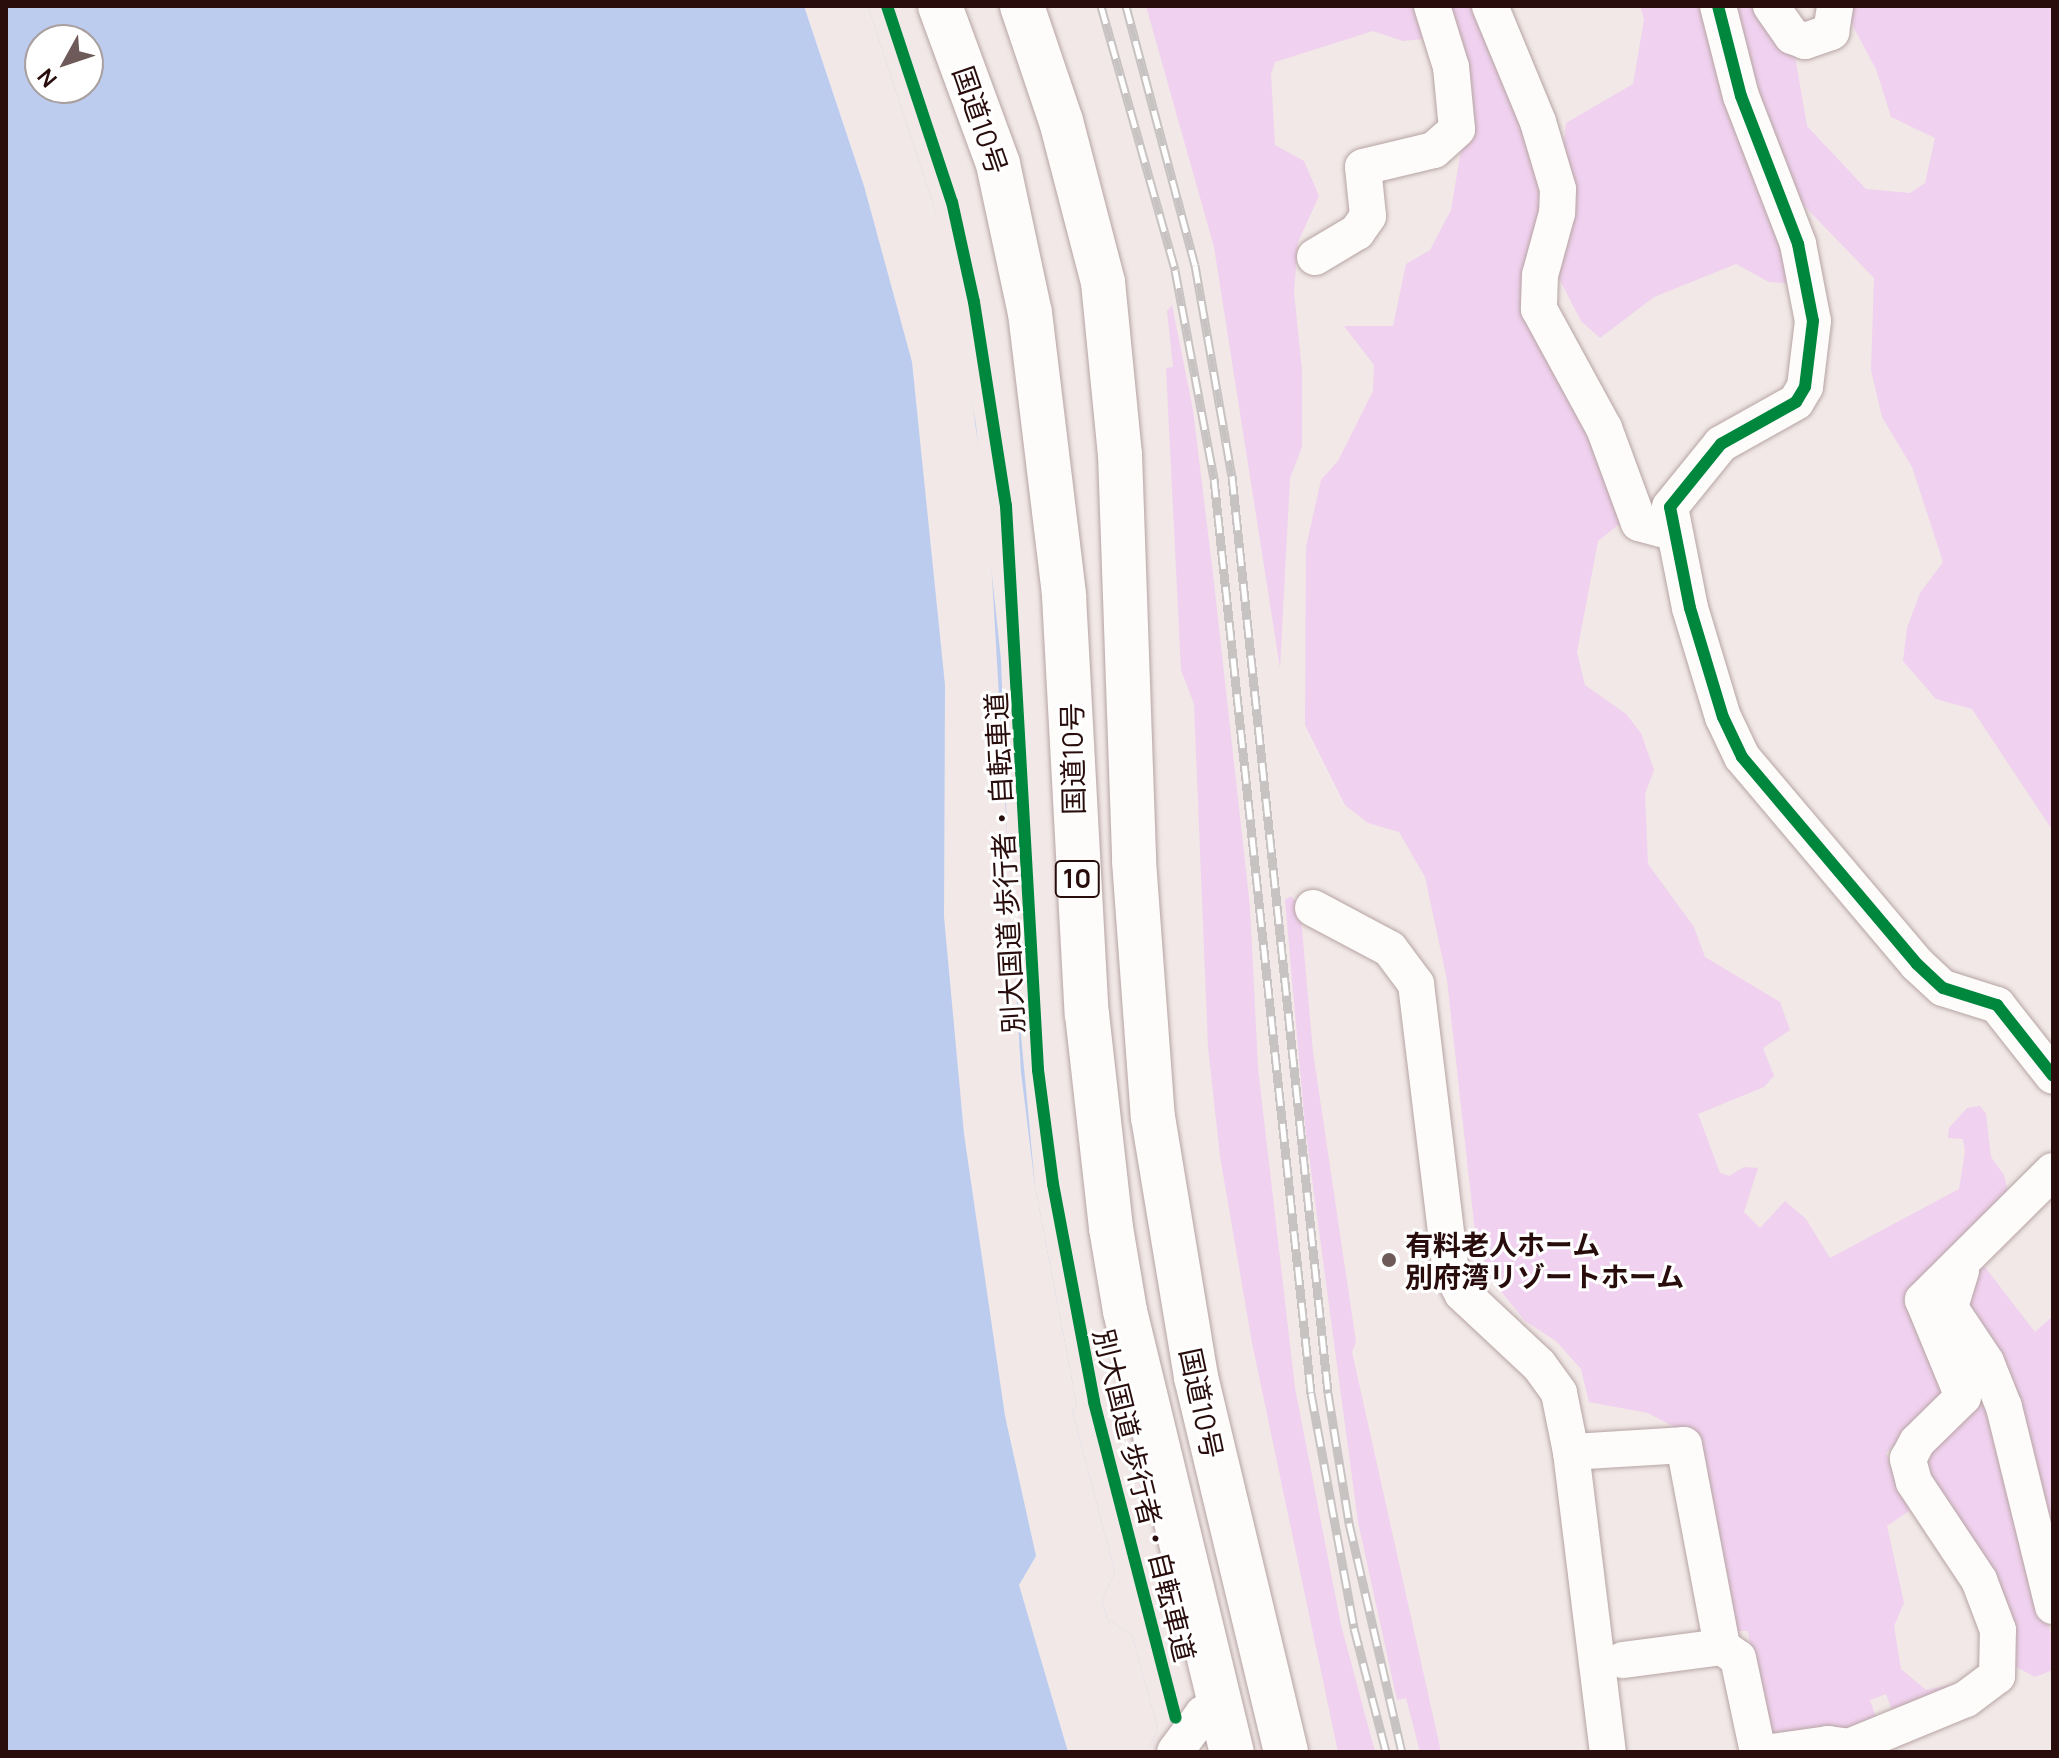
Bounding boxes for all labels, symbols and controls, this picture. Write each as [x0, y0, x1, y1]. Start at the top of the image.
north arrow [24, 24, 104, 104]
text: N [31, 62, 64, 94]
street label: 国道10号 [947, 62, 1015, 178]
street label: 別大国道 歩行者・自転車道 [978, 692, 1030, 1034]
street label: 国道10号 [1054, 703, 1090, 815]
road number: 10 [1053, 857, 1101, 901]
place label: 有料老人ホーム 別府湾リゾートホーム [1405, 1227, 1685, 1293]
marker: 有料老人ホーム 別府湾リゾートホーム [1380, 1251, 1398, 1269]
street label: 別大国道 歩行者・自転車道 [1087, 1325, 1203, 1665]
street label: 国道10号 [1174, 1345, 1230, 1461]

